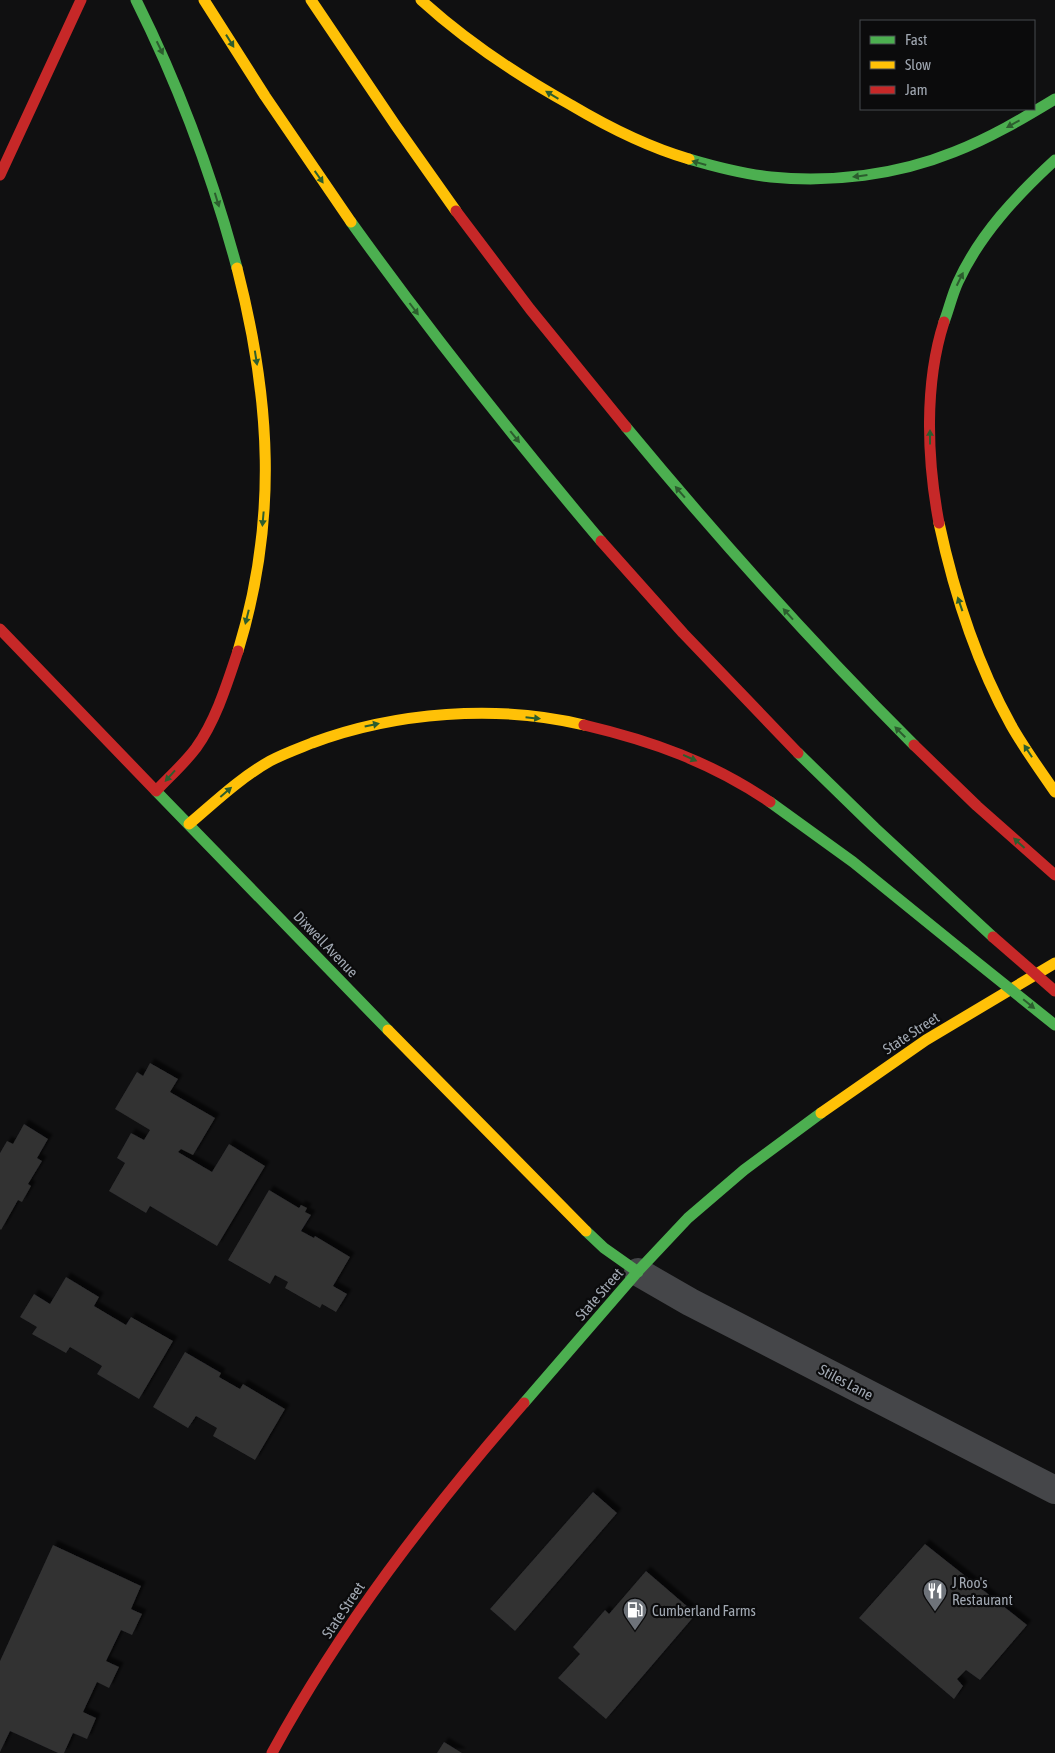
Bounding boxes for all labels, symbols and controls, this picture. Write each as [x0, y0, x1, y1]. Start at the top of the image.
legend [860, 20, 1035, 110]
text: Fast [905, 31, 927, 48]
one-way arrow [225, 35, 235, 48]
one-way arrow [156, 41, 164, 55]
text: Slow [905, 56, 931, 73]
text: Jam [905, 81, 928, 98]
one-way arrow [546, 91, 559, 100]
one-way arrow [1006, 119, 1019, 128]
one-way arrow [692, 159, 707, 167]
one-way arrow [314, 170, 324, 184]
one-way arrow [852, 172, 868, 180]
one-way arrow [214, 193, 222, 208]
one-way arrow [956, 272, 964, 286]
one-way arrow [409, 302, 420, 315]
one-way arrow [253, 350, 261, 366]
one-way arrow [926, 429, 934, 445]
one-way arrow [509, 430, 520, 443]
one-way arrow [675, 486, 686, 499]
one-way arrow [259, 512, 267, 528]
one-way arrow [956, 596, 964, 611]
one-way arrow [782, 608, 794, 620]
one-way arrow [243, 609, 251, 624]
one-way arrow [526, 714, 542, 722]
one-way arrow [364, 721, 379, 729]
one-way arrow [894, 726, 906, 738]
one-way arrow [1023, 744, 1033, 758]
one-way arrow [683, 754, 697, 762]
one-way arrow [164, 770, 175, 783]
one-way arrow [219, 786, 231, 798]
one-way arrow [1013, 837, 1025, 849]
street label: Dixwell Avenue [290, 908, 362, 981]
one-way arrow [1023, 999, 1036, 1010]
street label: State Street [880, 1009, 942, 1057]
street label: State Street [572, 1264, 626, 1324]
street label: Stiles Lane [816, 1361, 876, 1403]
place label: J Roo's Restaurant [952, 1574, 1013, 1608]
restaurant icon: J Roo's Restaurant [922, 1578, 948, 1612]
street label: State Street [318, 1579, 368, 1641]
fuel station icon: Cumberland Farms [622, 1597, 648, 1631]
place label: Cumberland Farms [652, 1602, 756, 1619]

